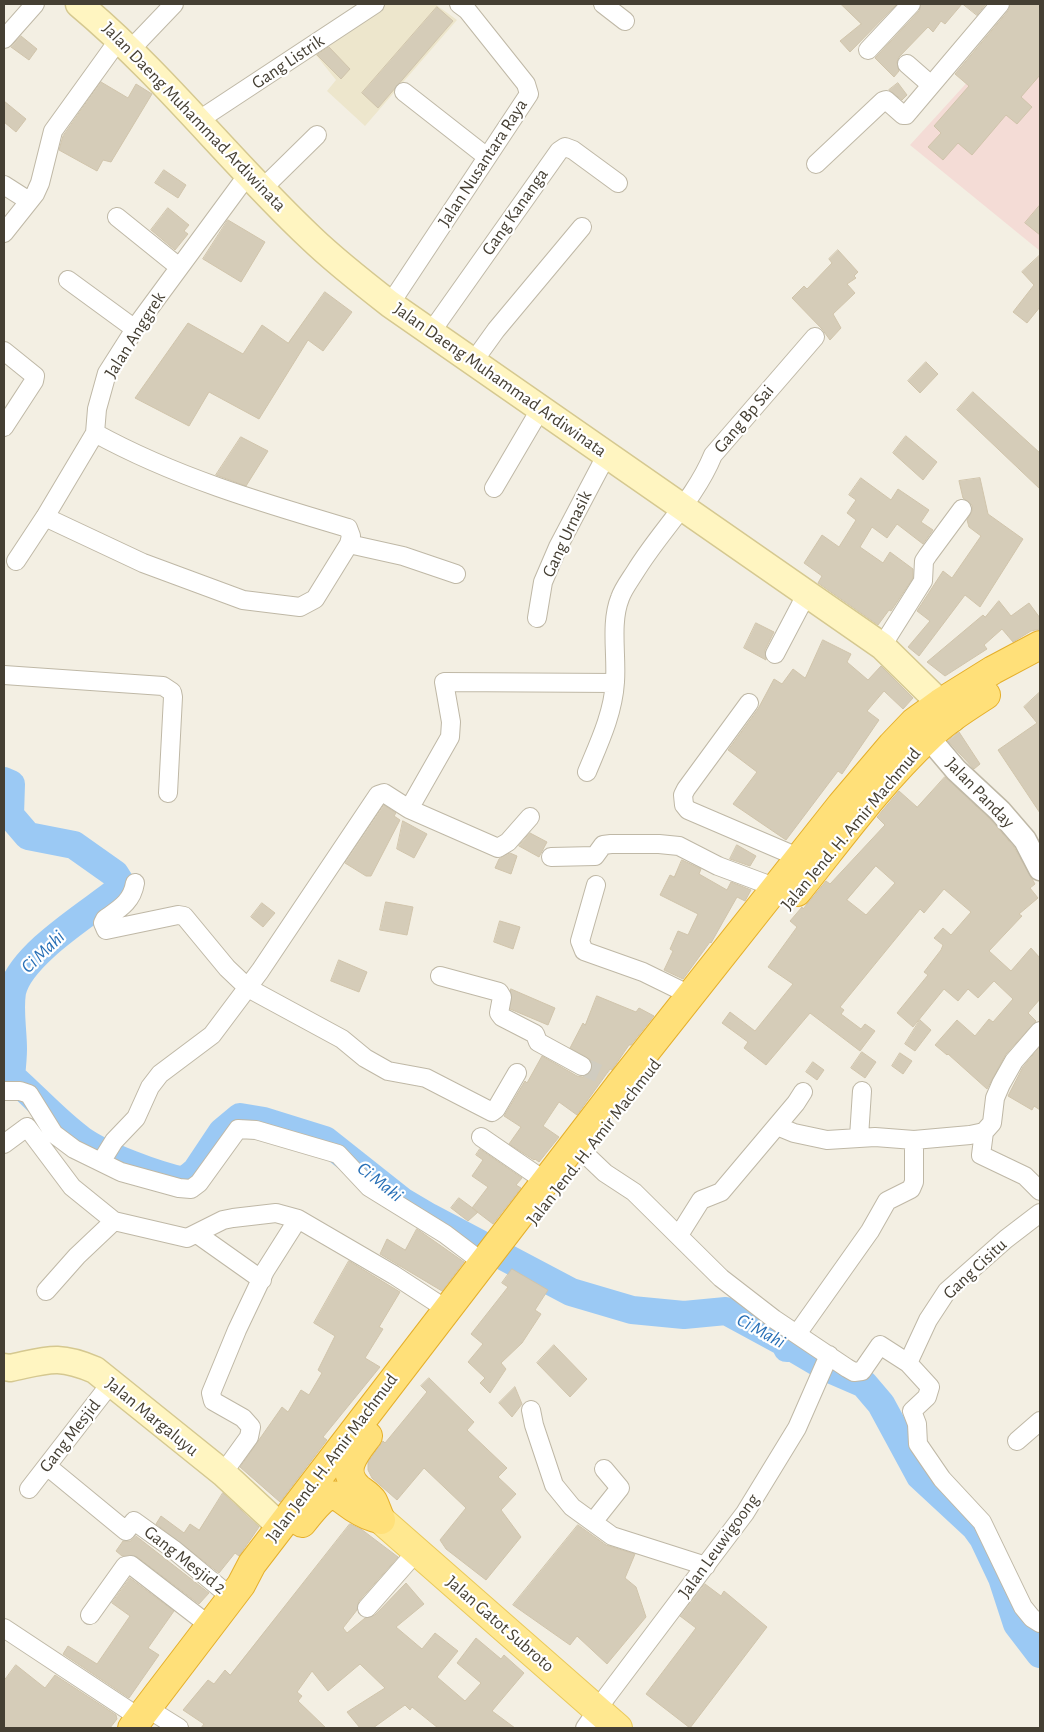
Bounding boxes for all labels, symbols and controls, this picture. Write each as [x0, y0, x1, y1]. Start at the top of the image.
street label: Jalan Daeng Muhammad Ardiwinata [98, 18, 290, 216]
street label: Gang Listrik [248, 30, 328, 94]
street label: Jalan Nusantara Raya [434, 95, 532, 231]
street label: Gang Kananga [477, 164, 553, 260]
street label: Jalan Anggrek [100, 288, 170, 382]
street label: Jalan Daeng Muhammad Ardiwinata [389, 298, 611, 462]
street label: Gang Bp Sai [709, 381, 779, 457]
street label: Gang Urnasik [537, 487, 597, 581]
street label: Jalan Jend. H. Amir Machmud [777, 743, 925, 915]
street label: Jalan Panday [941, 753, 1019, 833]
water label: Ci Mahi [16, 926, 70, 978]
street label: Jalan Jend. H. Amir Machmud [522, 1054, 666, 1230]
water label: Ci Mahi [353, 1157, 407, 1207]
street label: Gang Cisitu [939, 1234, 1011, 1304]
water label: Ci Mahi [733, 1308, 789, 1354]
street label: Jalan Jend. H. Amir Machmud [262, 1369, 402, 1547]
street label: Jalan Margaluyu [101, 1373, 203, 1461]
street label: Gang Mesjid [35, 1395, 105, 1477]
street label: Jalan Leuwigoong [674, 1490, 764, 1602]
street label: Gang Mesjid 2 [140, 1521, 230, 1599]
street label: Jalan Gatot Subroto [442, 1571, 558, 1677]

